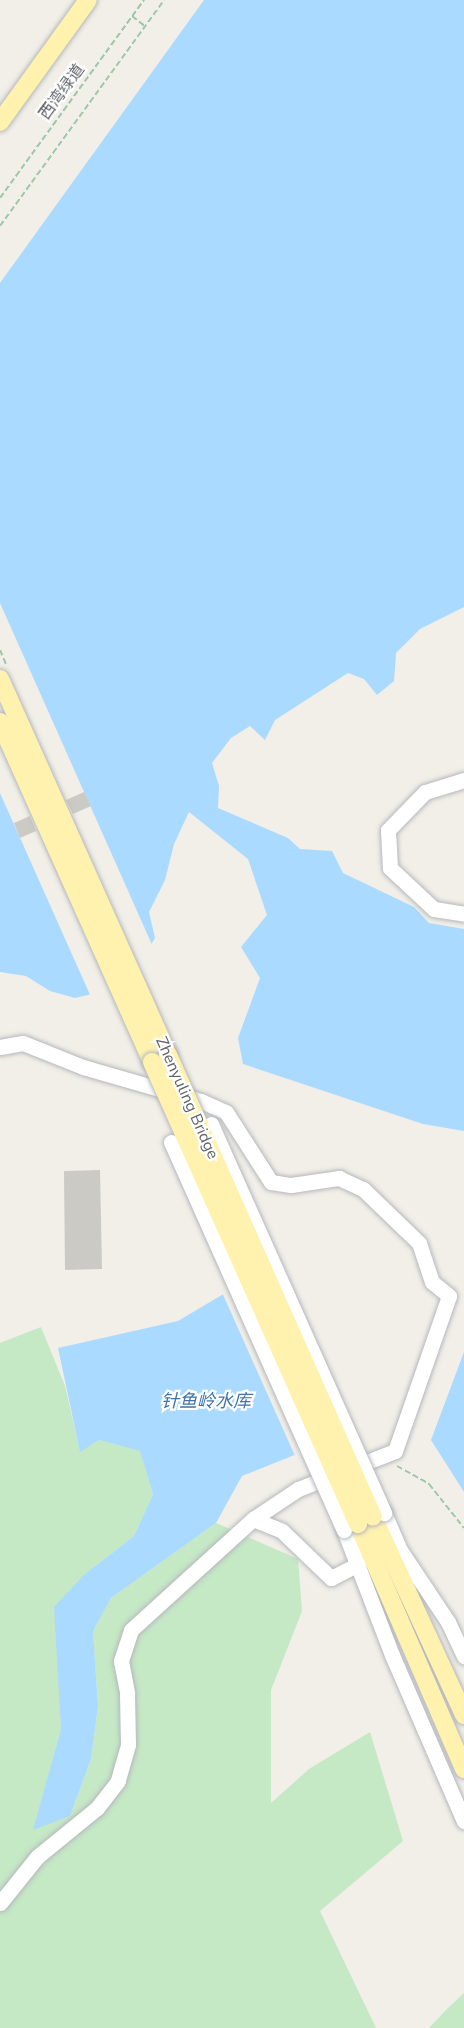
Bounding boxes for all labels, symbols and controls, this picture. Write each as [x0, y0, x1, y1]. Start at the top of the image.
street label: 西湾绿道 [35, 60, 89, 124]
street label: Zhenyuling Bridge [151, 1034, 223, 1162]
water label: 针鱼岭水库 [161, 1390, 251, 1412]

